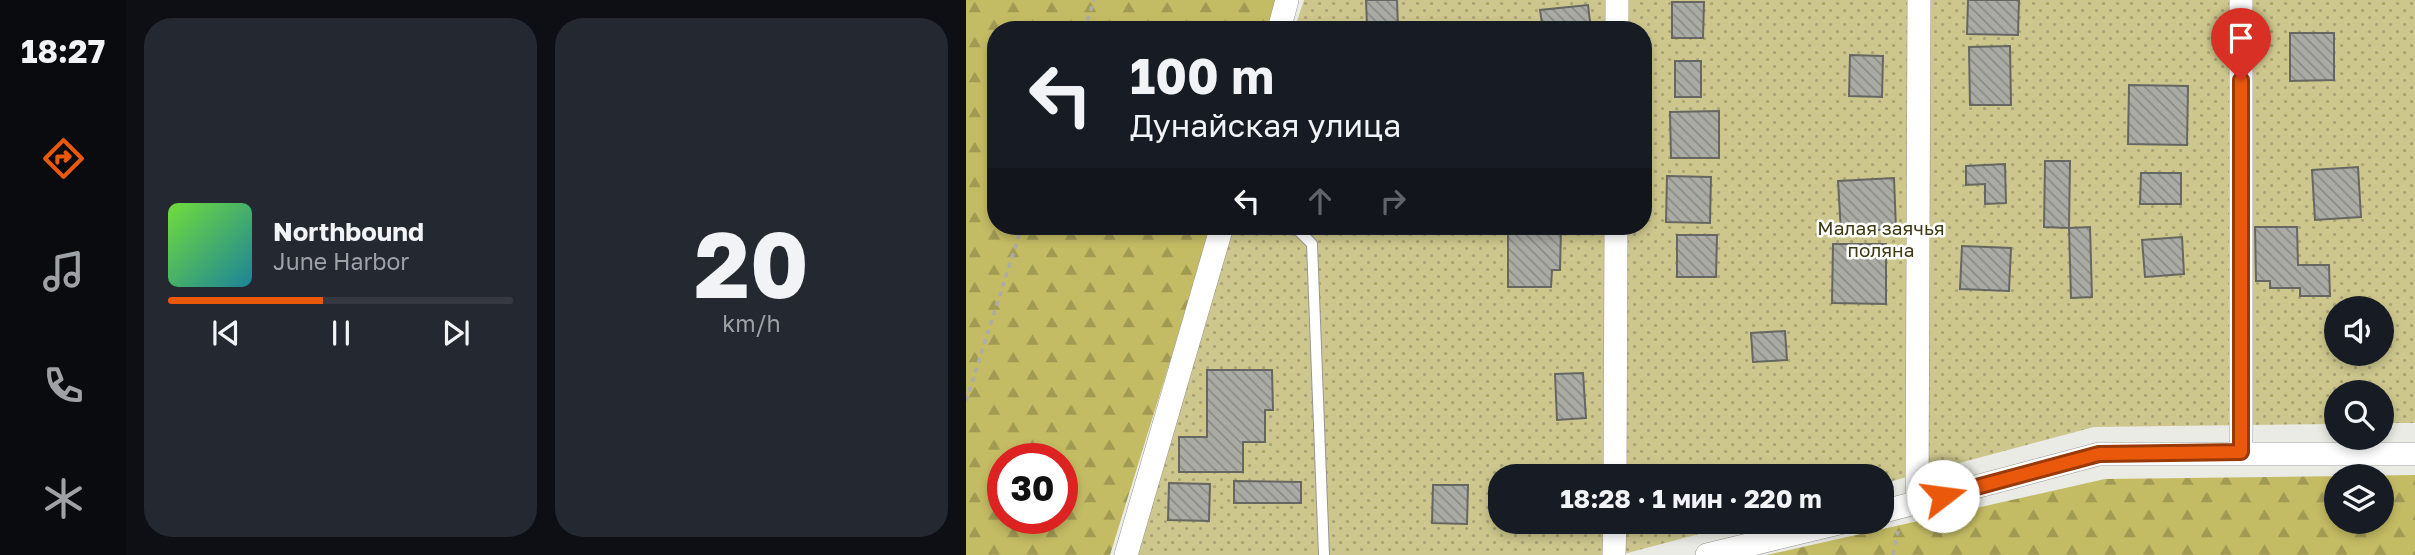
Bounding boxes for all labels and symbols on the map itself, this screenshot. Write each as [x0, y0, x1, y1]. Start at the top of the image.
pin [2211, 8, 2271, 80]
park label: Малая заячья поляна [1817, 216, 1945, 261]
speed limit sign: 30 [987, 443, 1078, 534]
position arrow [1906, 459, 1980, 533]

